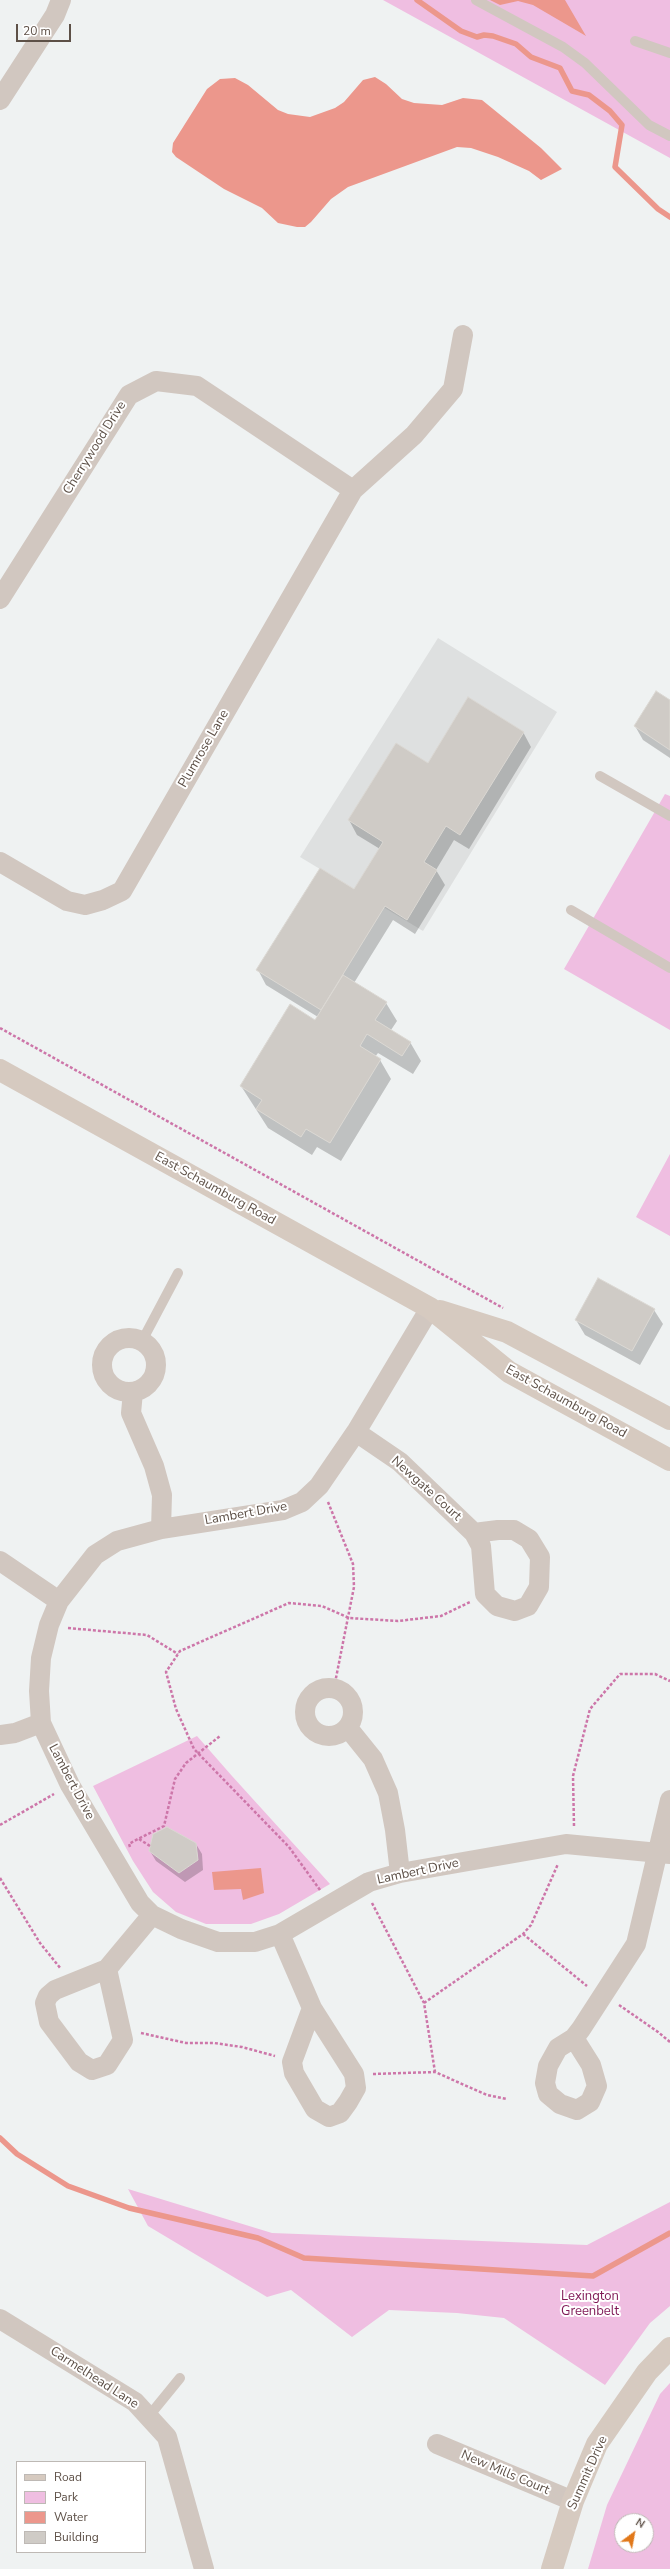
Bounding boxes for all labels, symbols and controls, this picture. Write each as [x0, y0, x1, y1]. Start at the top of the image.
scale bar [18, 16, 73, 42]
text: 20 m [23, 23, 51, 39]
street label: Cherrywood Drive [60, 399, 130, 497]
street label: Plumrose Lane [175, 707, 233, 791]
street label: East Schaumburg Road [152, 1149, 278, 1229]
street label: East Schaumburg Road [503, 1362, 629, 1442]
street label: Newgate Court [388, 1453, 464, 1525]
street label: Lambert Drive [204, 1499, 288, 1529]
street label: Lambert Drive [45, 1742, 97, 1822]
street label: Lambert Drive [376, 1856, 460, 1888]
park label: Lexington Greenbelt [561, 2289, 619, 2320]
street label: Carmelhead Lane [47, 2344, 141, 2412]
street label: Summit Drive [565, 2434, 611, 2512]
street label: New Mills Court [458, 2447, 552, 2499]
legend [16, 2461, 146, 2553]
text: Road [54, 2469, 82, 2485]
text: Park [54, 2489, 78, 2505]
text: Water [54, 2509, 88, 2525]
north arrow [614, 2513, 654, 2553]
text: N [633, 2515, 648, 2532]
text: Building [54, 2529, 99, 2545]

